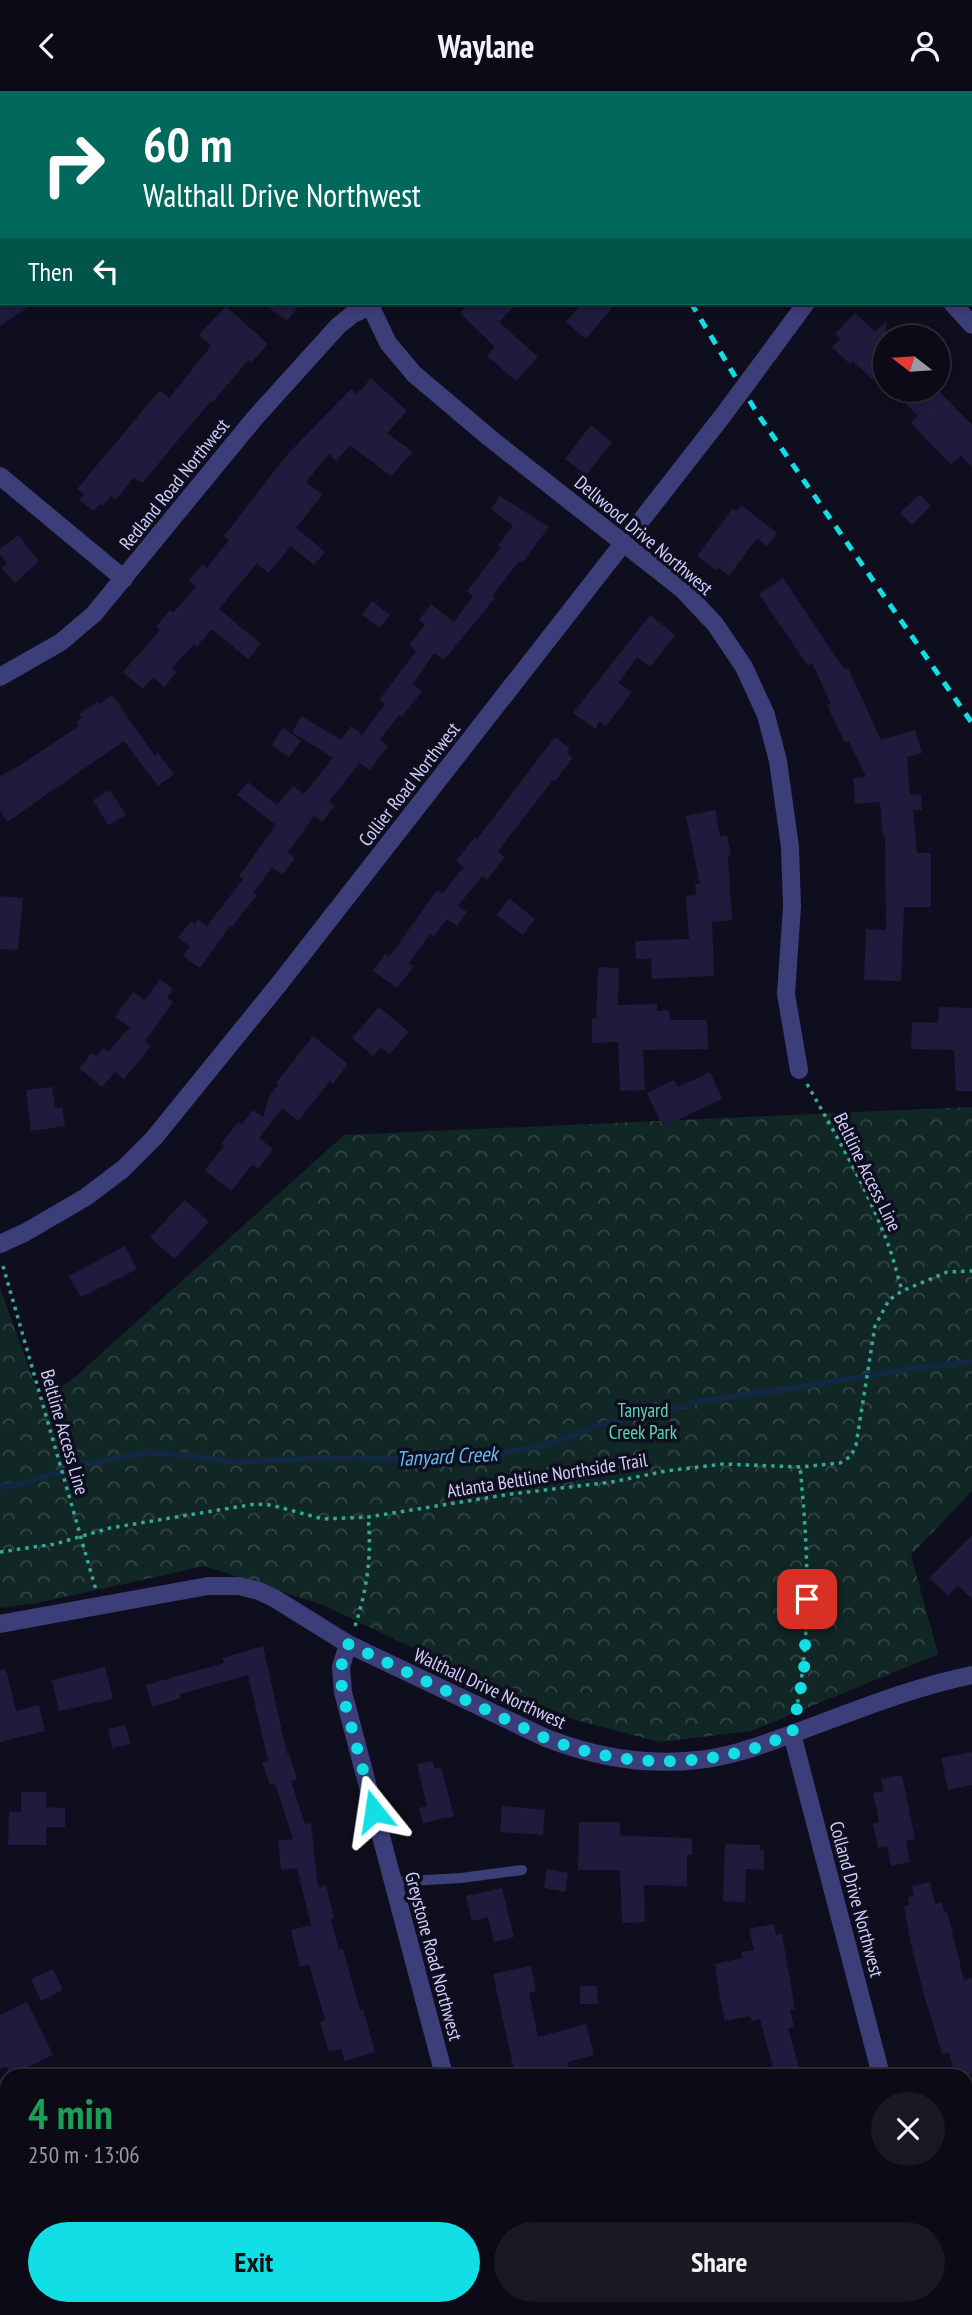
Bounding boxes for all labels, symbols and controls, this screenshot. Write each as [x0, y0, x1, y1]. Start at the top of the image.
text: Waylane [438, 25, 534, 67]
icon: back [28, 27, 66, 65]
icon: person [906, 27, 944, 65]
text: 60 m [143, 112, 232, 176]
icon: right [28, 119, 119, 210]
text: Walthall Drive Northwest [143, 174, 421, 216]
icon: left [87, 252, 125, 290]
text: Then [28, 255, 73, 288]
north arrow [873, 325, 950, 403]
map controls [873, 325, 950, 402]
street label: Redland Road Northwest [114, 413, 235, 554]
street label: Dellwood Drive Northwest [570, 470, 719, 600]
street label: Collier Road Northwest [353, 716, 465, 851]
street label: Beltline Access Line [829, 1109, 907, 1235]
street label: Beltline Access Line [36, 1367, 94, 1498]
park label: Tanyard Creek Park [609, 1398, 678, 1444]
water label: Tanyard Creek [396, 1440, 501, 1472]
street label: Atlanta Beltline Northside Trail [445, 1447, 649, 1503]
pin [777, 1569, 837, 1629]
icon: arrive [788, 1580, 826, 1618]
street label: Walthall Drive Northwest [410, 1642, 571, 1734]
position arrow [337, 1774, 411, 1848]
street label: Colland Drive Northwest [825, 1819, 890, 1980]
street label: Greystone Road Northwest [400, 1869, 468, 2044]
text: 4 min [28, 2086, 113, 2141]
button: close [871, 2092, 945, 2166]
text: 250 m · 13:06 [28, 2140, 140, 2169]
button: Exit [28, 2222, 480, 2302]
button: Share [494, 2222, 945, 2302]

